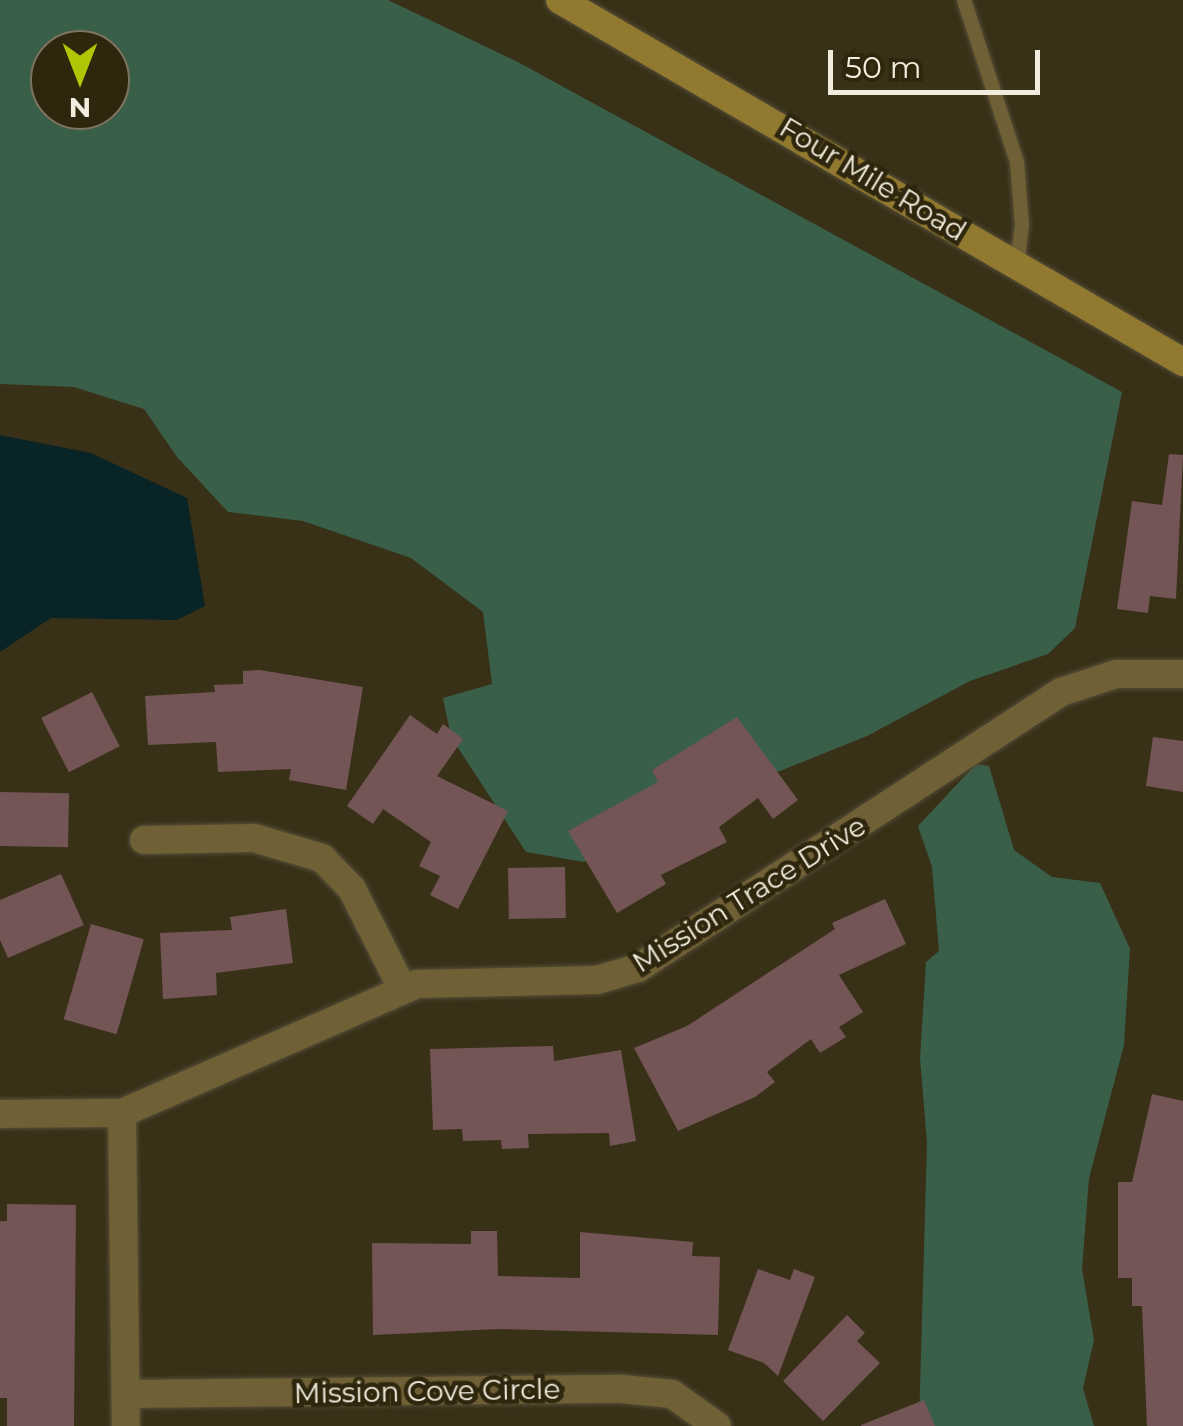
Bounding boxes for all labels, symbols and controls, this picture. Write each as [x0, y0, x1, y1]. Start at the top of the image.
north arrow [30, 30, 130, 130]
scale bar [833, 30, 1046, 92]
text: 50 m [845, 49, 922, 86]
text: N [69, 91, 91, 125]
street label: Four Mile Road [774, 110, 972, 248]
street label: Mission Trace Drive [626, 809, 872, 979]
street label: Mission Cove Circle [293, 1372, 561, 1410]

